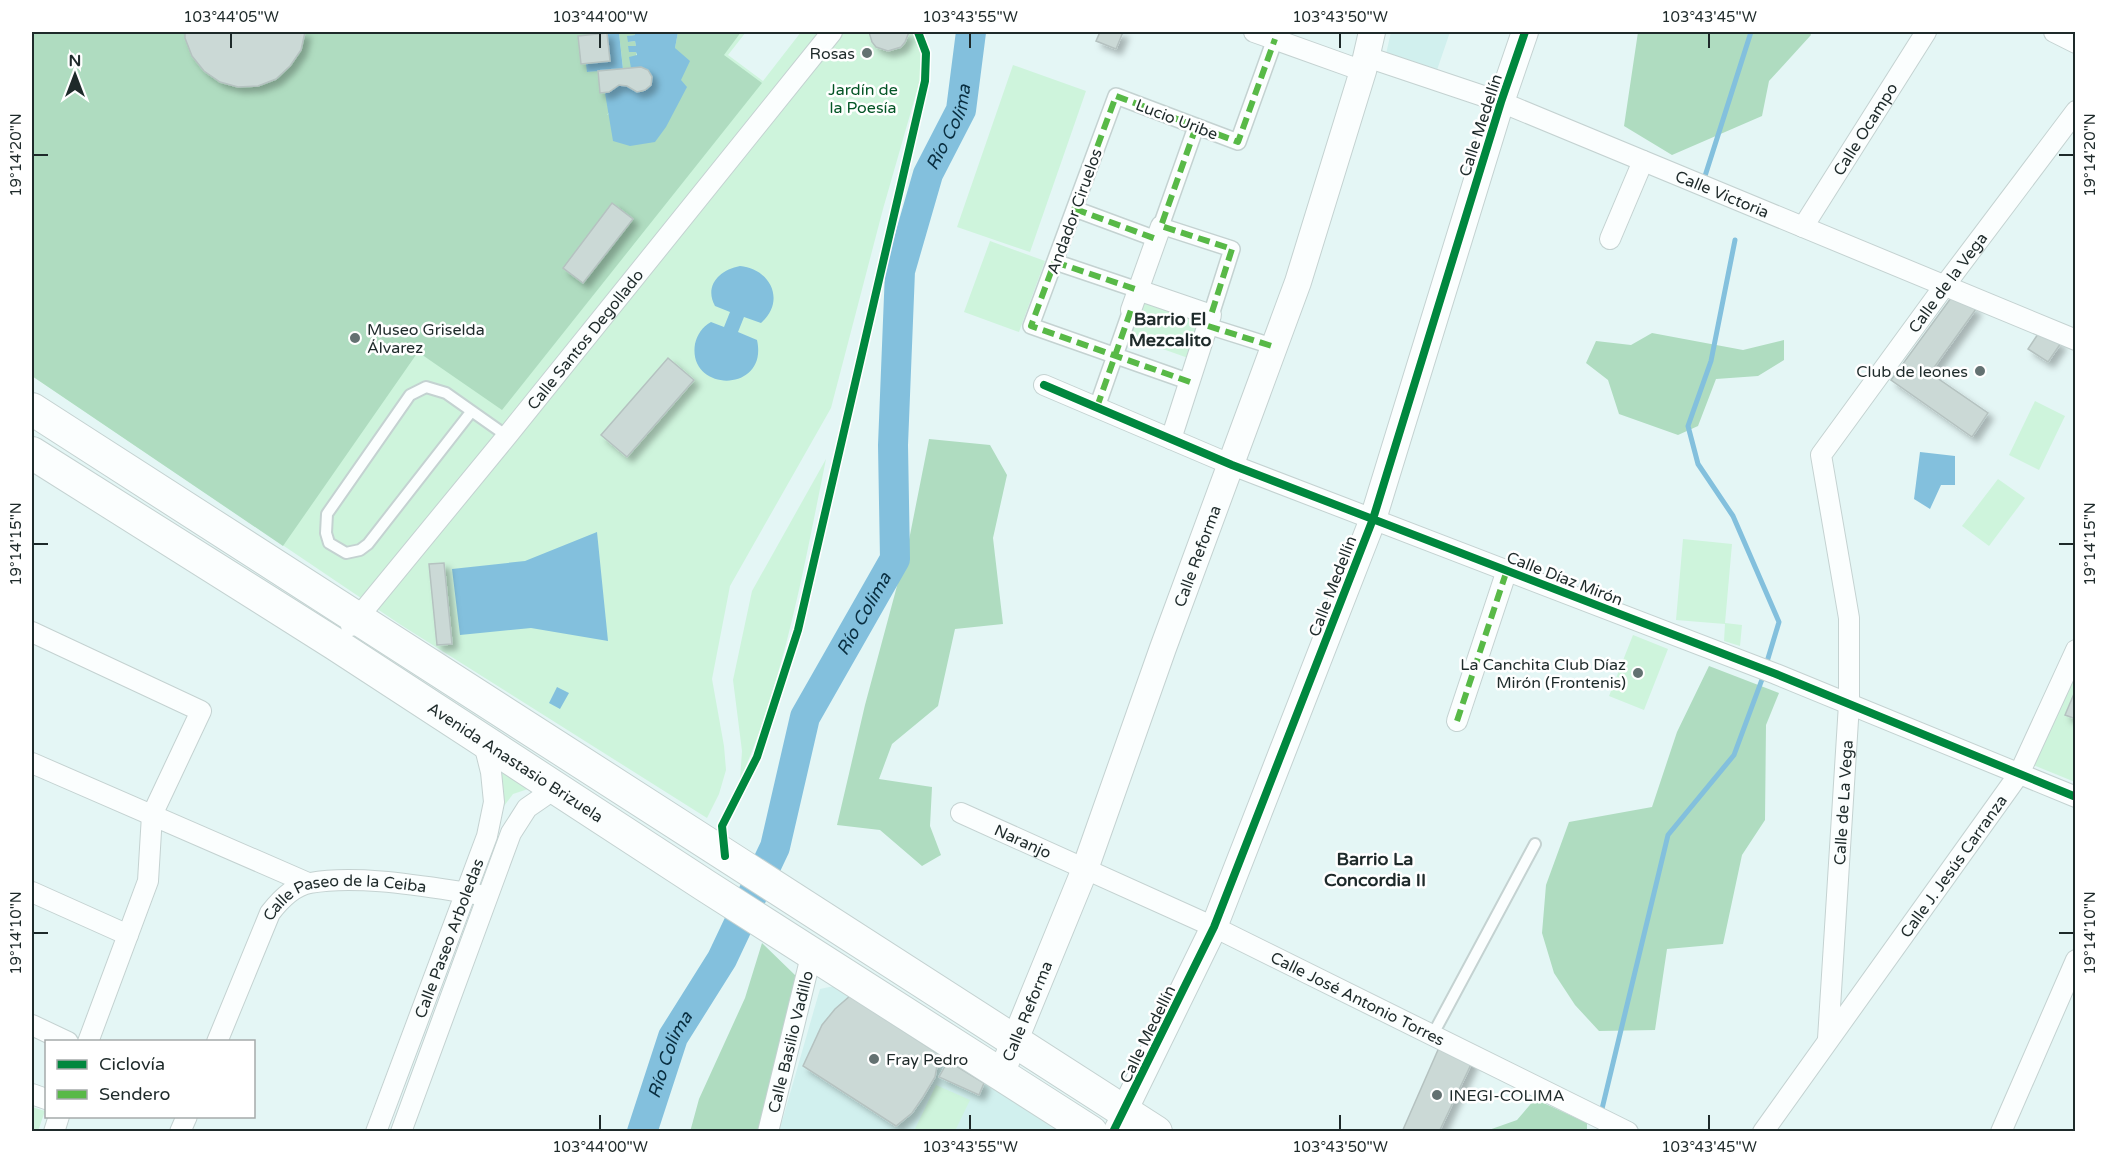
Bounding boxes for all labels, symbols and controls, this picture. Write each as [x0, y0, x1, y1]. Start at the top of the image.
text: 103°44'05"W [183, 8, 279, 26]
text: 103°44'00"W [552, 8, 648, 26]
text: 103°43'55"W [922, 8, 1018, 26]
text: 103°43'50"W [1292, 8, 1388, 26]
text: 103°43'45"W [1661, 8, 1757, 26]
place label: Rosas [810, 44, 855, 64]
north arrow [45, 45, 105, 105]
marker: Rosas [860, 46, 874, 60]
text: N [69, 51, 81, 71]
street label: Calle Medellín [1455, 72, 1507, 179]
street label: Calle Ocampo [1829, 79, 1902, 180]
park label: Jardín de la Poesía [828, 80, 898, 118]
water label: Río Colima [921, 82, 975, 174]
street label: Lucio Uribe [1133, 95, 1221, 145]
text: 19°14'20"N [7, 113, 25, 197]
text: 19°14'20"N [2081, 113, 2099, 197]
street label: Andador Ciruelos [1043, 146, 1107, 277]
street label: Calle Victoria [1672, 166, 1772, 223]
street label: Calle de la Vega [1904, 229, 1992, 337]
street label: Calle Santos Degollado [523, 266, 648, 414]
district label: Barrio El Mezcalito [1129, 308, 1211, 351]
place label: Museo Griselda Álvarez [367, 320, 485, 358]
marker: Museo Griselda Álvarez [348, 331, 362, 345]
place label: Club de leones [1856, 362, 1968, 382]
marker: Club de leones [1973, 364, 1987, 378]
text: 19°14'15"N [7, 502, 25, 586]
text: 19°14'15"N [2081, 502, 2099, 586]
street label: Calle Reforma [1170, 503, 1226, 610]
street label: Calle Medellín [1305, 533, 1361, 640]
street label: Calle Díaz Mirón [1504, 548, 1626, 610]
water label: Río Colima [831, 568, 896, 659]
place label: La Canchita Club Díaz Mirón (Frontenis) [1460, 655, 1626, 693]
marker: La Canchita Club Díaz Mirón (Frontenis) [1631, 666, 1645, 680]
street label: Avenida Anastasio Brizuela [424, 698, 607, 827]
street label: Calle de La Vega [1830, 739, 1858, 866]
street label: Calle J. Jesús Carranza [1896, 791, 2012, 942]
street label: Naranjo [991, 820, 1054, 863]
district label: Barrio La Concordia II [1324, 848, 1426, 891]
street label: Calle Paseo Arboledas [411, 856, 489, 1021]
street label: Calle Paseo de la Ceiba [259, 871, 428, 924]
text: 19°14'10"N [7, 891, 25, 975]
text: 19°14'10"N [2081, 891, 2099, 975]
street label: Calle José Antonio Torres [1267, 948, 1448, 1051]
street label: Calle Reforma [998, 958, 1057, 1065]
street label: Calle Basilio Vadillo [764, 969, 818, 1115]
street label: Calle Medellín [1116, 982, 1180, 1087]
water label: Río Colima [643, 1007, 698, 1101]
legend [45, 1040, 255, 1118]
place label: Fray Pedro [886, 1050, 968, 1070]
marker: Fray Pedro [867, 1052, 881, 1066]
text: Ciclovía [99, 1053, 165, 1075]
text: Sendero [99, 1083, 170, 1105]
place label: INEGI-COLIMA [1449, 1086, 1565, 1106]
marker: INEGI-COLIMA [1430, 1088, 1444, 1102]
text: 103°44'00"W [552, 1138, 648, 1156]
text: 103°43'55"W [922, 1138, 1018, 1156]
text: 103°43'50"W [1292, 1138, 1388, 1156]
text: 103°43'45"W [1661, 1138, 1757, 1156]

